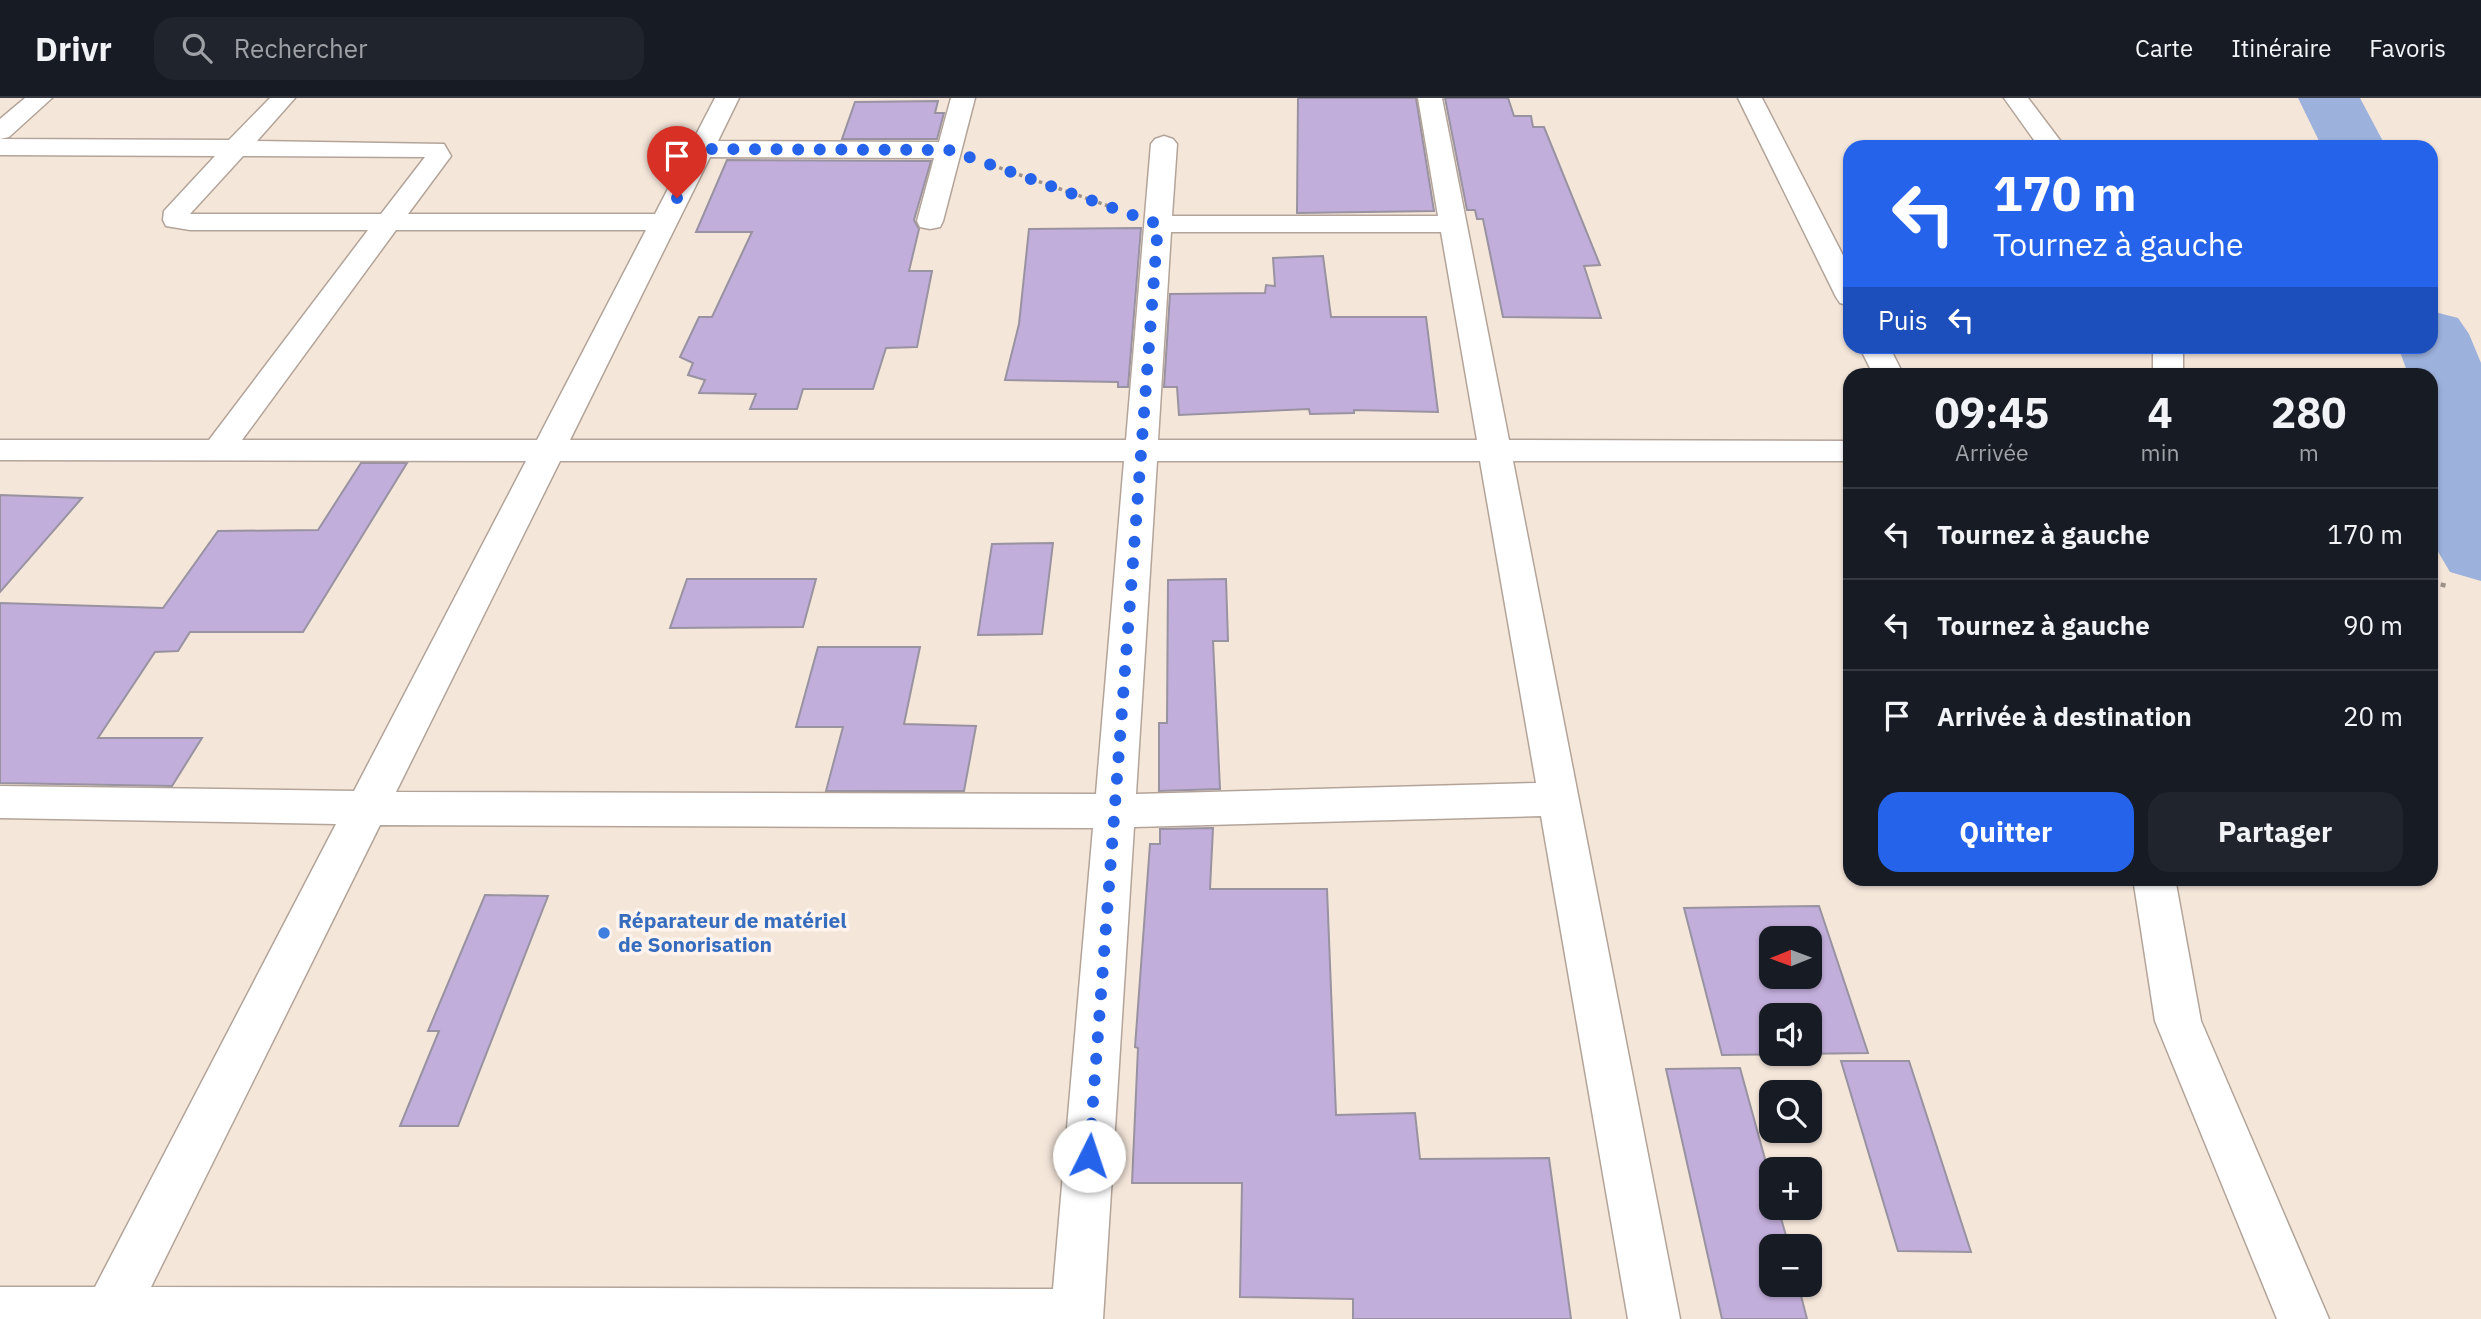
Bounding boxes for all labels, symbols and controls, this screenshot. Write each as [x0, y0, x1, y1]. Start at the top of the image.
search box [154, 17, 644, 80]
text: Drivr [35, 27, 112, 70]
icon: search [178, 29, 216, 67]
text: Rechercher [234, 31, 368, 65]
text: Carte [2135, 32, 2193, 64]
text: Itinéraire [2231, 32, 2331, 64]
text: Favoris [2369, 32, 2446, 64]
pin [647, 126, 707, 198]
icon: arrive [658, 137, 696, 175]
text: 170 m [1993, 161, 2137, 224]
icon: left [1878, 168, 1969, 259]
text: Tournez à gauche [1993, 223, 2244, 265]
icon: left [1942, 301, 1980, 339]
text: Puis [1878, 303, 1928, 337]
text: 09:45 [1934, 385, 2049, 440]
text: 4 [2147, 385, 2173, 440]
text: 280 [2271, 385, 2347, 440]
text: Arrivée [1955, 437, 2029, 467]
text: min [2141, 437, 2179, 467]
text: m [2299, 437, 2319, 467]
icon: left [1878, 515, 1916, 553]
text: Tournez à gauche [1937, 517, 2150, 551]
text: 170 m [2327, 517, 2403, 551]
icon: left [1878, 606, 1916, 644]
text: Tournez à gauche [1937, 608, 2150, 642]
text: 90 m [2343, 608, 2403, 642]
icon: arrive [1878, 697, 1916, 735]
text: Arrivée à destination [1937, 699, 2192, 733]
text: 20 m [2343, 699, 2403, 733]
button: Quitter [1878, 792, 2134, 872]
button: Partager [2148, 792, 2403, 872]
place label: Réparateur de matériel de Sonorisation [618, 906, 847, 958]
marker: Réparateur de matériel de Sonorisation [596, 925, 612, 941]
north arrow [1759, 926, 1822, 989]
map controls [1759, 926, 1822, 1297]
button: sound [1759, 1003, 1822, 1066]
button: search [1759, 1080, 1822, 1143]
position arrow [1052, 1119, 1126, 1193]
button: + [1759, 1157, 1822, 1220]
button: − [1759, 1234, 1822, 1297]

